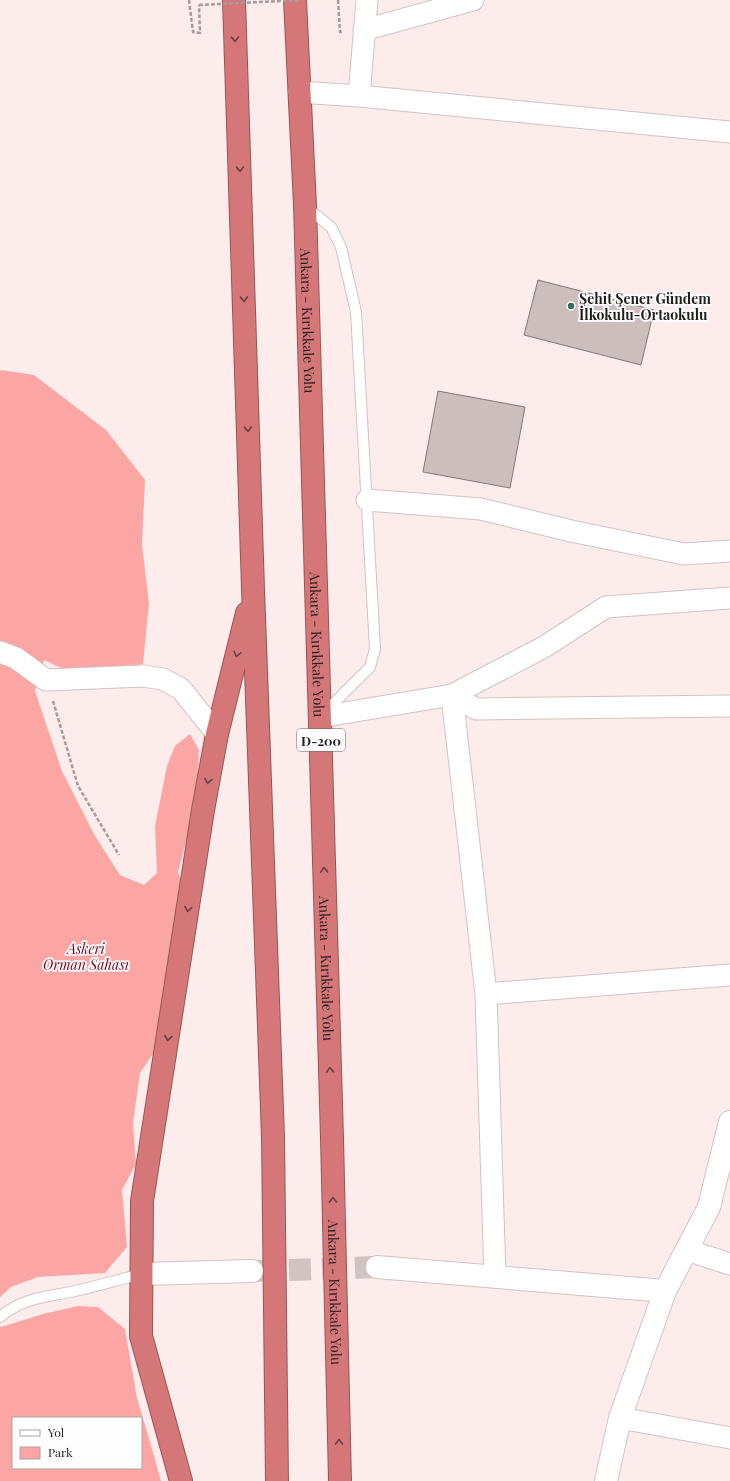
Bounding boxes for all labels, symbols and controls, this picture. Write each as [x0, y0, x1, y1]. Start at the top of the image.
one-way arrow [231, 36, 239, 42]
one-way arrow [235, 166, 244, 172]
street label: Ankara - Kırıkkale Yolu [297, 247, 320, 394]
place label: Şehit Şener Gündem İlkokulu-Ortaokulu [579, 289, 711, 324]
one-way arrow [240, 296, 248, 302]
marker: Şehit Şener Gündem İlkokulu-Ortaokulu [566, 301, 576, 311]
one-way arrow [244, 426, 252, 432]
street label: Ankara - Kırıkkale Yolu [306, 571, 329, 717]
one-way arrow [233, 650, 242, 657]
road number: D-200 [297, 729, 345, 751]
one-way arrow [205, 778, 213, 784]
one-way arrow [320, 867, 329, 873]
street label: Ankara - Kırıkkale Yolu [315, 895, 339, 1041]
one-way arrow [184, 906, 193, 912]
park label: Askeri Orman Sahası [43, 939, 129, 974]
one-way arrow [164, 1035, 173, 1041]
one-way arrow [326, 1067, 334, 1073]
one-way arrow [329, 1197, 338, 1203]
street label: Ankara - Kırıkkale Yolu [324, 1218, 347, 1365]
legend [12, 1417, 142, 1469]
text: Yol [47, 1424, 65, 1440]
one-way arrow [335, 1439, 343, 1445]
text: Park [48, 1444, 73, 1460]

